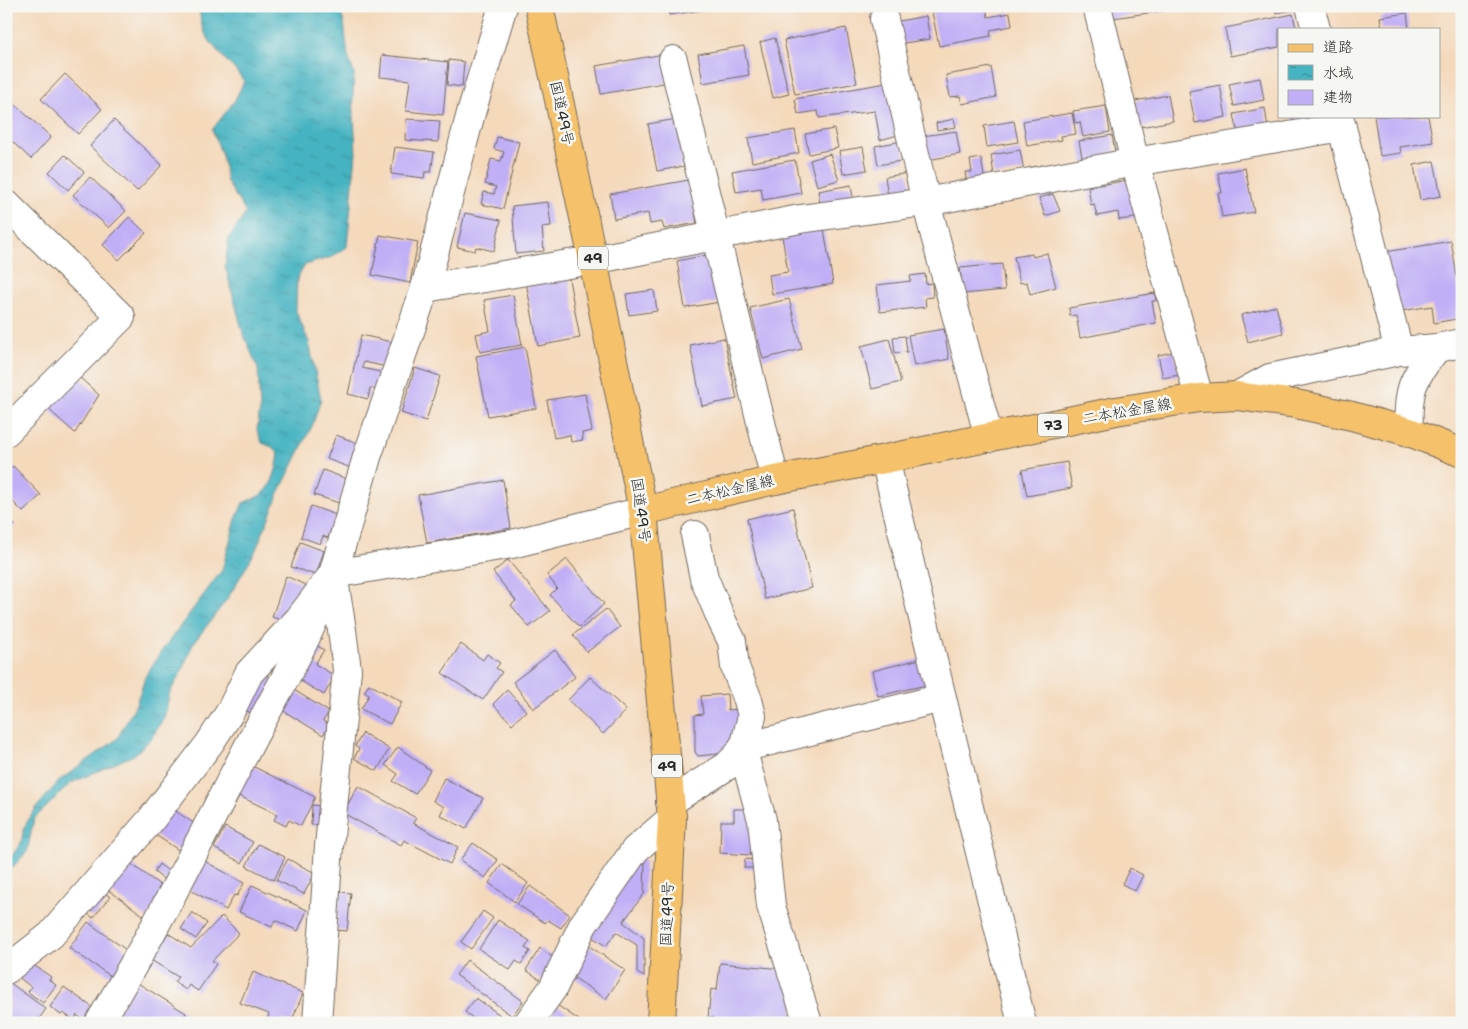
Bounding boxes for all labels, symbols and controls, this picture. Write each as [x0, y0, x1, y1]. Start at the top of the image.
legend [1278, 28, 1440, 118]
text: 道路 [1323, 37, 1353, 57]
text: 水域 [1323, 63, 1353, 83]
street label: 国道49号 [545, 79, 579, 147]
text: 建物 [1323, 87, 1353, 107]
road number: 49 [578, 247, 608, 270]
street label: 二本松金屋線 [1081, 393, 1173, 429]
road number: 73 [1038, 414, 1068, 436]
street label: 二本松金屋線 [684, 470, 776, 510]
street label: 国道49号 [627, 476, 655, 544]
road number: 49 [652, 754, 682, 778]
street label: 国道49号 [656, 881, 678, 947]

